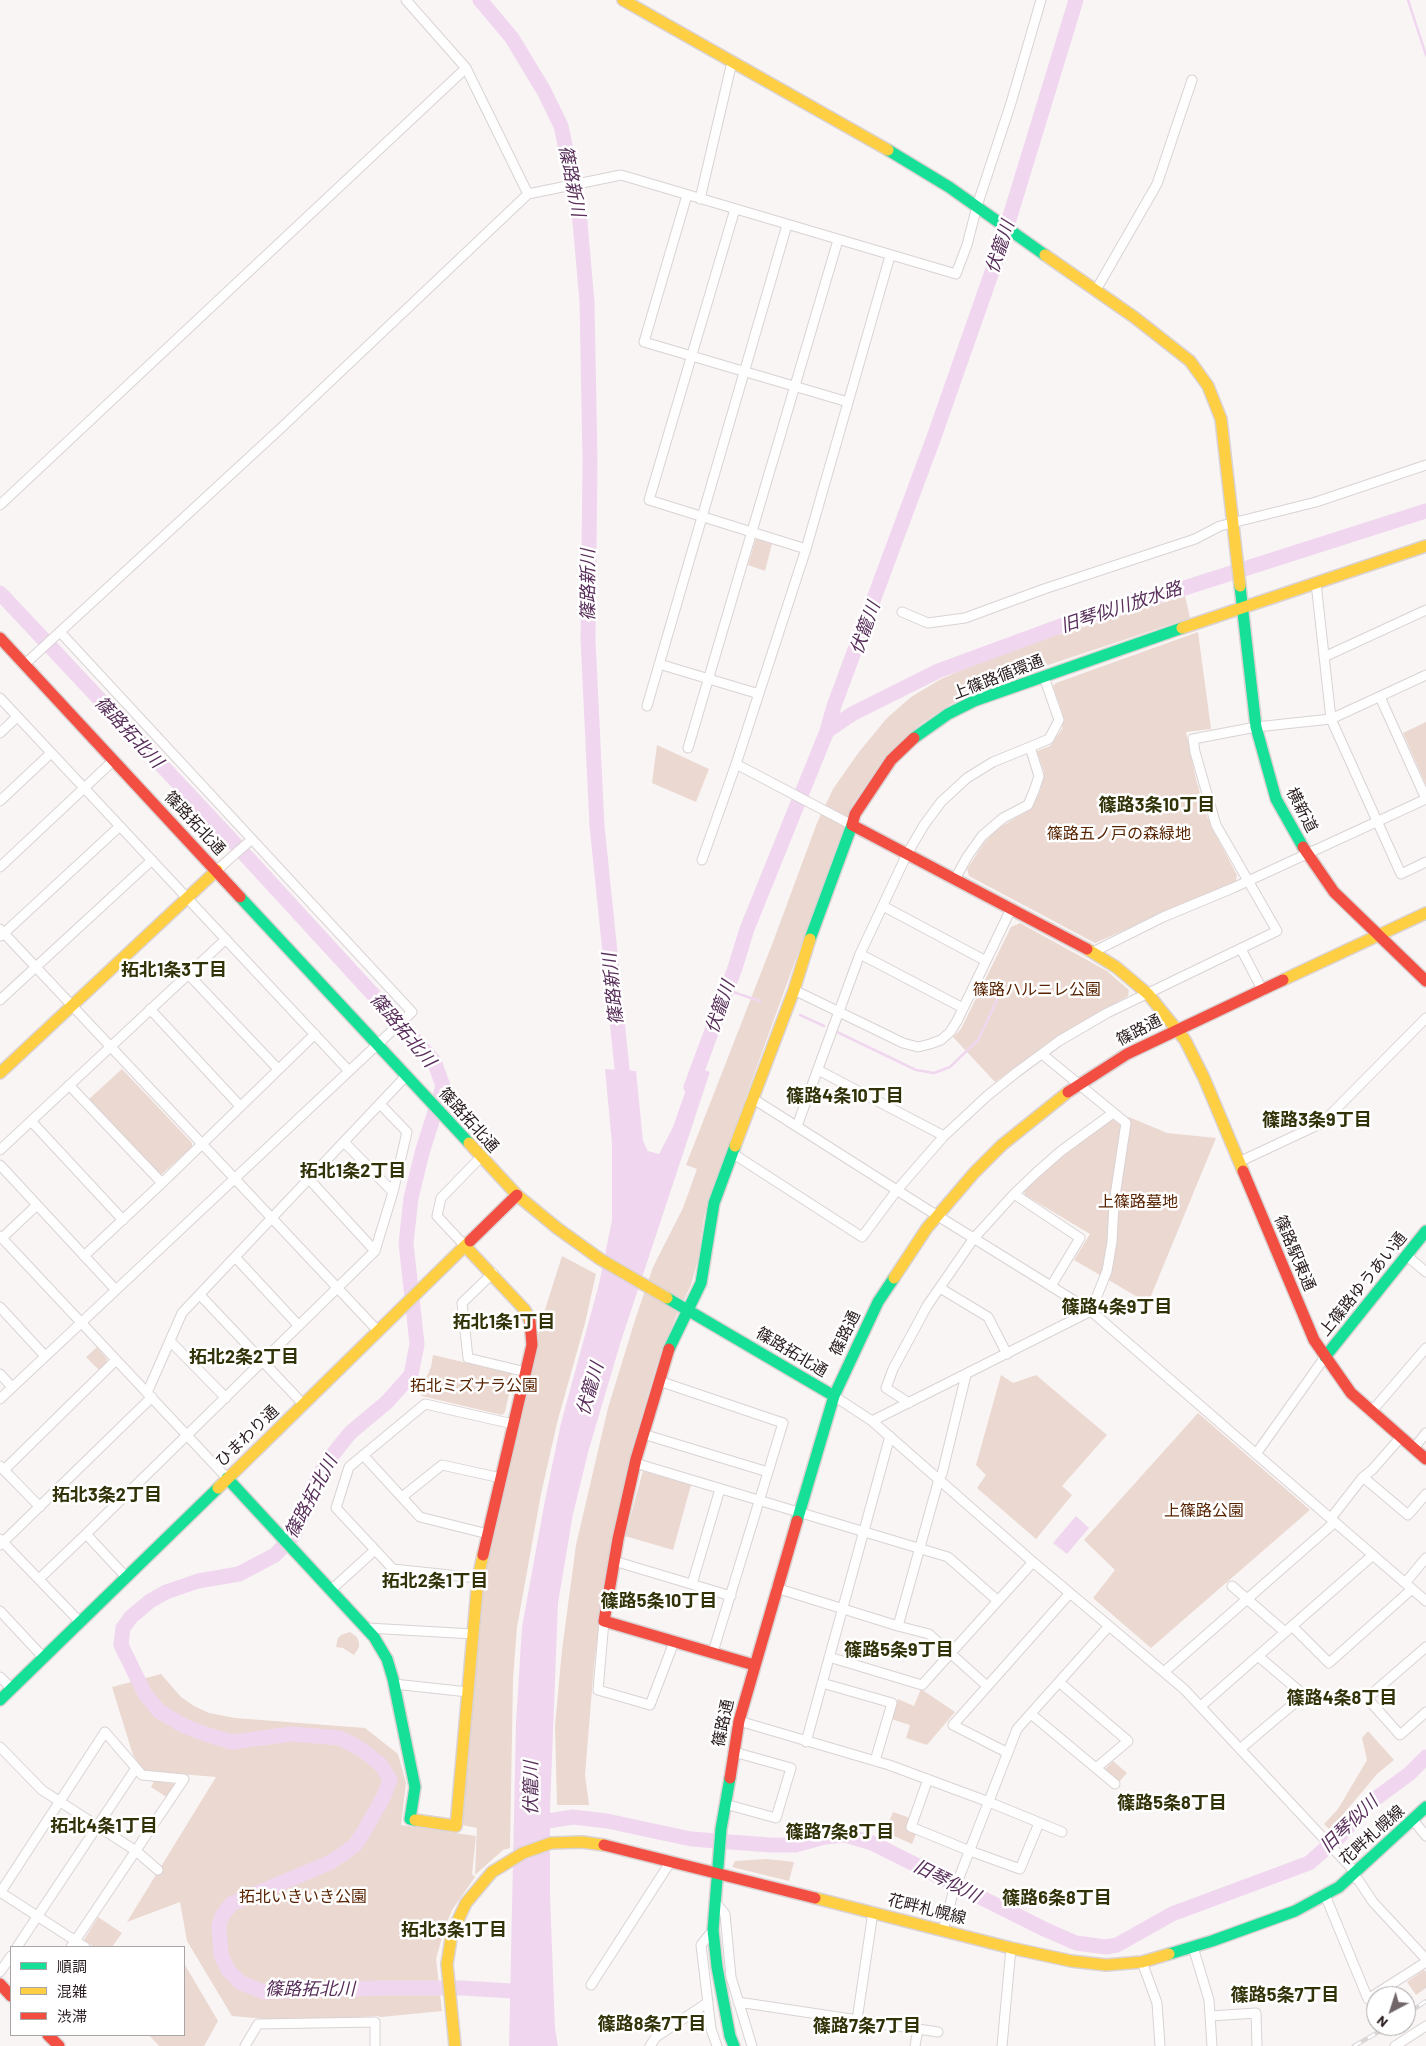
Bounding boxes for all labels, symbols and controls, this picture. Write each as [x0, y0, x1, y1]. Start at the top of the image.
water label: 篠路新川 [555, 144, 589, 218]
water label: 伏籠川 [981, 218, 1019, 276]
water label: 篠路新川 [577, 549, 599, 621]
water label: 旧琴似川放水路 [1058, 577, 1184, 637]
water label: 伏籠川 [846, 599, 884, 657]
street label: 上篠路循環通 [950, 651, 1046, 703]
water label: 篠路拓北川 [90, 692, 168, 772]
street label: 横新道 [1283, 784, 1321, 836]
street label: 篠路拓北通 [161, 787, 229, 859]
district label: 篠路3条10丁目 [1099, 794, 1215, 816]
park label: 篠路五ノ戸の森緑地 [1047, 824, 1191, 844]
water label: 篠路新川 [598, 952, 628, 1026]
district label: 拓北1条3丁目 [121, 959, 227, 981]
water label: 伏籠川 [701, 978, 739, 1036]
park label: 篠路ハルニレ公園 [973, 980, 1101, 1000]
water label: 篠路拓北川 [366, 989, 440, 1071]
street label: 篠路通 [1113, 1011, 1165, 1049]
street label: 篠路拓北通 [435, 1084, 503, 1156]
district label: 篠路4条10丁目 [786, 1085, 904, 1107]
district label: 篠路3条9丁目 [1262, 1109, 1372, 1131]
district label: 拓北1条2丁目 [300, 1160, 406, 1182]
park label: 上篠路墓地 [1098, 1192, 1178, 1212]
street label: 篠路駅東通 [1271, 1212, 1319, 1294]
street label: 上篠路ゆうあい通 [1315, 1228, 1411, 1340]
district label: 篠路4条9丁目 [1062, 1296, 1172, 1318]
street label: 篠路通 [826, 1307, 864, 1359]
district label: 拓北1条1丁目 [453, 1311, 555, 1333]
street label: 篠路拓北通 [753, 1323, 831, 1381]
district label: 拓北2条2丁目 [189, 1346, 299, 1368]
water label: 伏籠川 [572, 1360, 608, 1418]
park label: 拓北ミズナラ公園 [410, 1376, 538, 1396]
street label: ひまわり通 [212, 1401, 282, 1471]
water label: 篠路拓北川 [280, 1452, 342, 1542]
district label: 拓北3条2丁目 [52, 1484, 162, 1506]
park label: 上篠路公園 [1164, 1501, 1244, 1521]
district label: 拓北2条1丁目 [382, 1570, 488, 1592]
district label: 篠路5条10丁目 [601, 1590, 717, 1612]
district label: 篠路5条9丁目 [844, 1639, 954, 1661]
district label: 篠路4条8丁目 [1287, 1687, 1397, 1709]
street label: 篠路通 [709, 1698, 737, 1748]
water label: 伏籠川 [520, 1761, 542, 1815]
water label: 旧琴似川 [1316, 1791, 1382, 1857]
district label: 篠路5条8丁目 [1117, 1792, 1227, 1814]
street label: 花畔札幌線 [1336, 1801, 1408, 1869]
district label: 拓北4条1丁目 [50, 1815, 158, 1837]
district label: 篠路7条8丁目 [786, 1821, 894, 1843]
water label: 旧琴似川 [910, 1855, 984, 1907]
park label: 拓北いきいき公園 [239, 1887, 367, 1907]
district label: 篠路6条8丁目 [1002, 1887, 1112, 1909]
street label: 花畔札幌線 [886, 1890, 968, 1928]
district label: 拓北3条1丁目 [401, 1919, 507, 1941]
legend [10, 1946, 185, 2036]
text: 順調 [57, 1957, 87, 1975]
water label: 篠路拓北川 [265, 1978, 355, 2000]
text: 混雑 [57, 1982, 87, 2000]
district label: 篠路5条7丁目 [1231, 1984, 1339, 2006]
north arrow [1366, 1986, 1416, 2036]
text: 渋滞 [57, 2007, 87, 2025]
district label: 篠路8条7丁目 [598, 2013, 706, 2035]
text: N [1373, 2013, 1391, 2032]
district label: 篠路7条7丁目 [813, 2015, 921, 2037]

